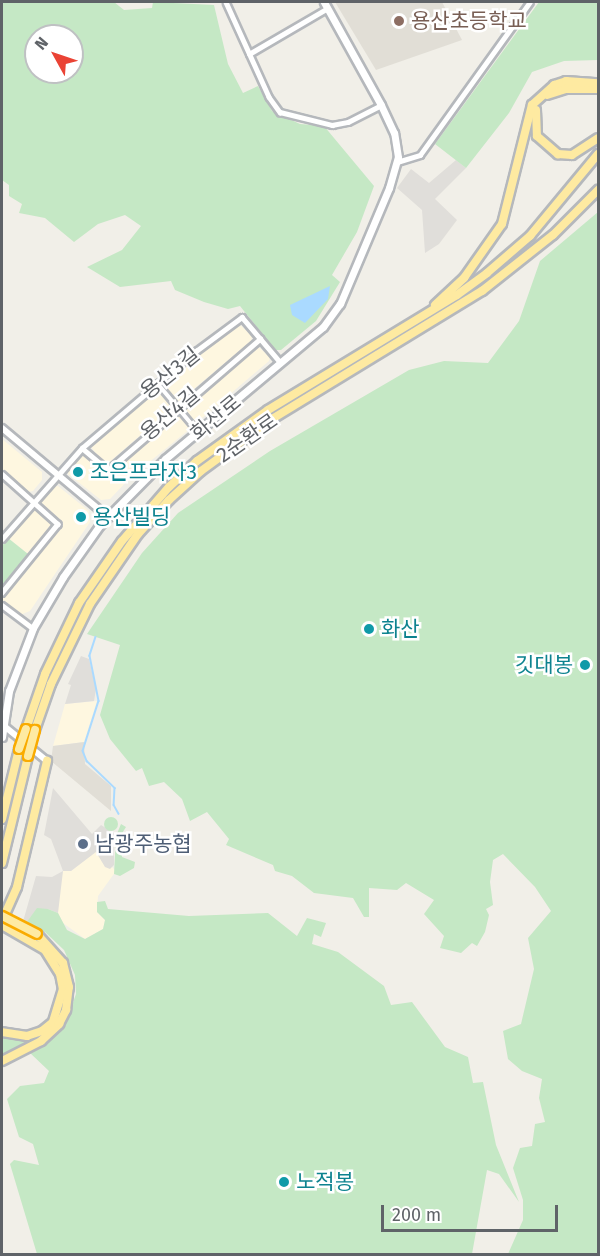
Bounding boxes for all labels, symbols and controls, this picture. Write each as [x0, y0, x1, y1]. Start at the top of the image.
place label: 용산초등학교 [411, 8, 527, 34]
marker: 용산초등학교 [392, 14, 406, 28]
north arrow [24, 24, 84, 84]
text: N [31, 33, 52, 54]
street label: 용산3길 [135, 342, 205, 404]
street label: 용산4길 [135, 382, 205, 446]
street label: 화산로 [186, 390, 246, 446]
street label: 2순환로 [212, 408, 282, 468]
place label: 조은프라자3 [90, 459, 197, 485]
marker: 조은프라자3 [71, 465, 85, 479]
place label: 용산빌딩 [93, 504, 170, 530]
marker: 용산빌딩 [74, 510, 88, 524]
place label: 화산 [381, 616, 420, 642]
marker: 화산 [362, 622, 376, 636]
place label: 깃대봉 [515, 652, 573, 678]
marker: 깃대봉 [578, 658, 592, 672]
place label: 남광주농협 [95, 831, 192, 857]
marker: 남광주농협 [76, 837, 90, 851]
place label: 노적봉 [296, 1169, 354, 1195]
marker: 노적봉 [277, 1175, 291, 1189]
scale bar [384, 1193, 561, 1231]
text: 200 m [392, 1204, 441, 1226]

